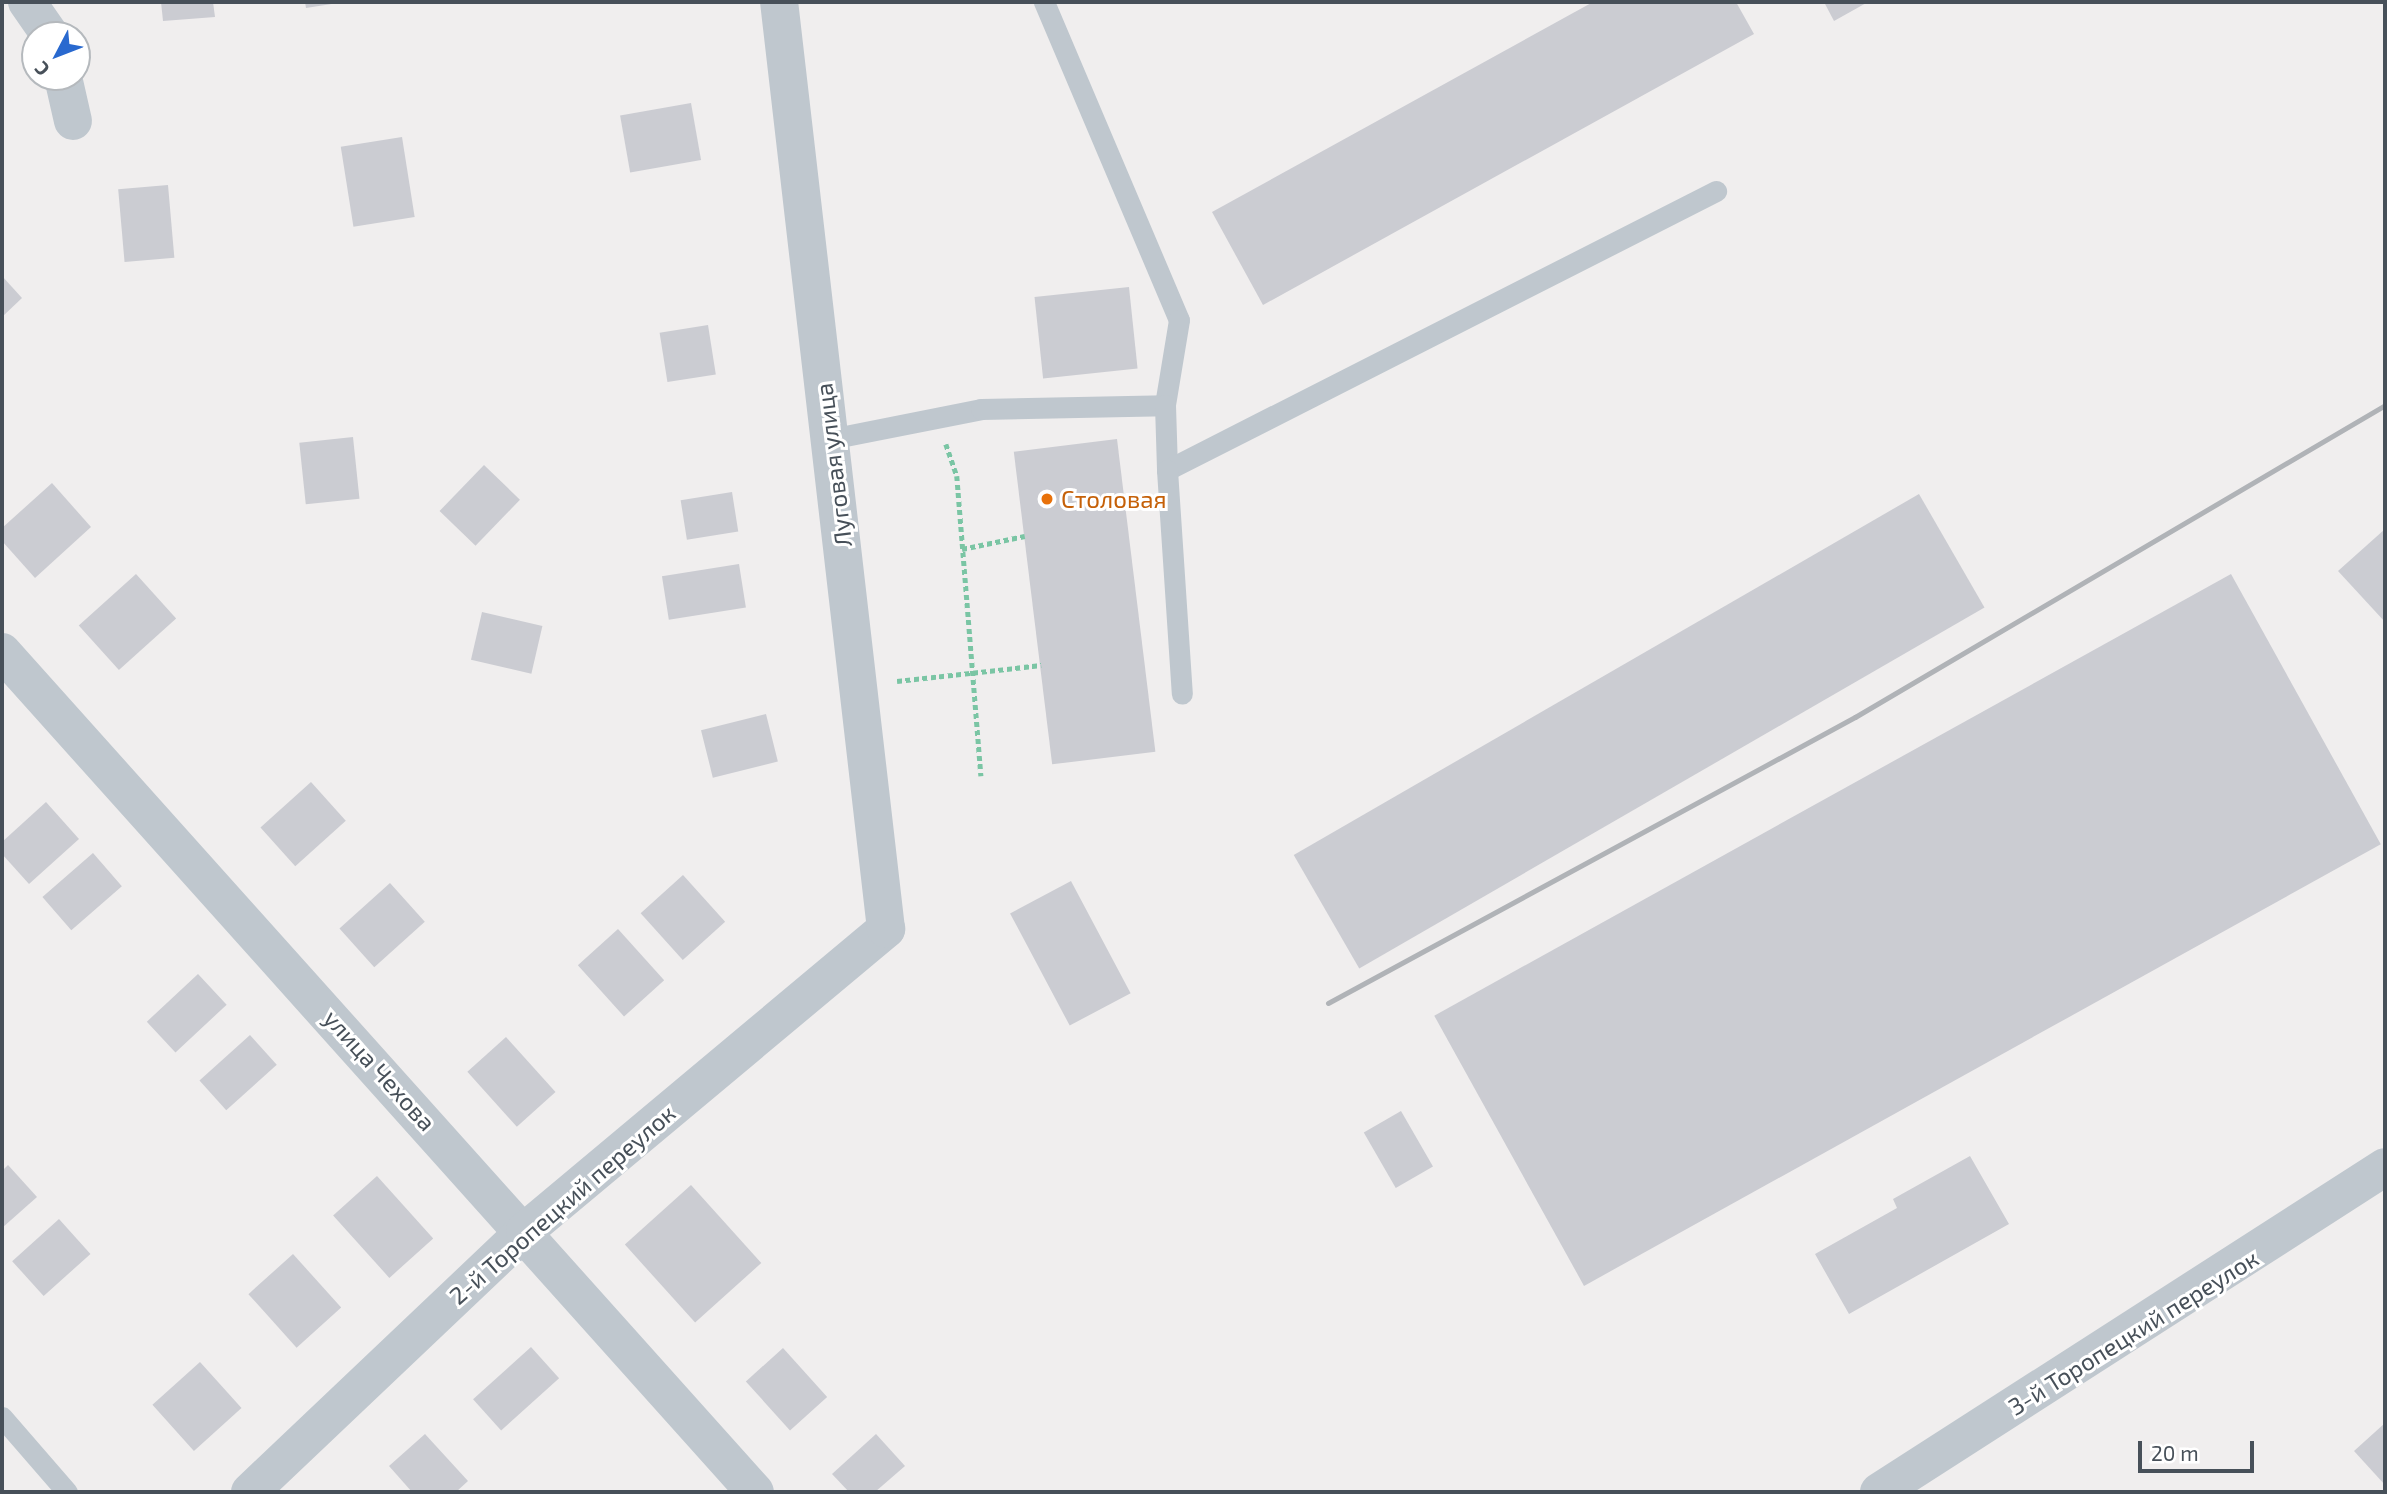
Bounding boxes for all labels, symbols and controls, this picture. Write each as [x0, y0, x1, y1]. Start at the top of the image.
north arrow [21, 21, 91, 91]
text: С [29, 57, 54, 81]
street label: Луговая улица [809, 381, 857, 549]
place label: Столовая [1061, 485, 1167, 513]
marker: Столовая [1039, 491, 1055, 507]
street label: улица Чехова [318, 1004, 442, 1136]
street label: 2-й Торопецкий переулок [443, 1098, 681, 1310]
street label: 3-й Торопецкий переулок [2003, 1243, 2263, 1421]
scale bar [2142, 1428, 2258, 1472]
text: 20 m [2151, 1440, 2199, 1465]

